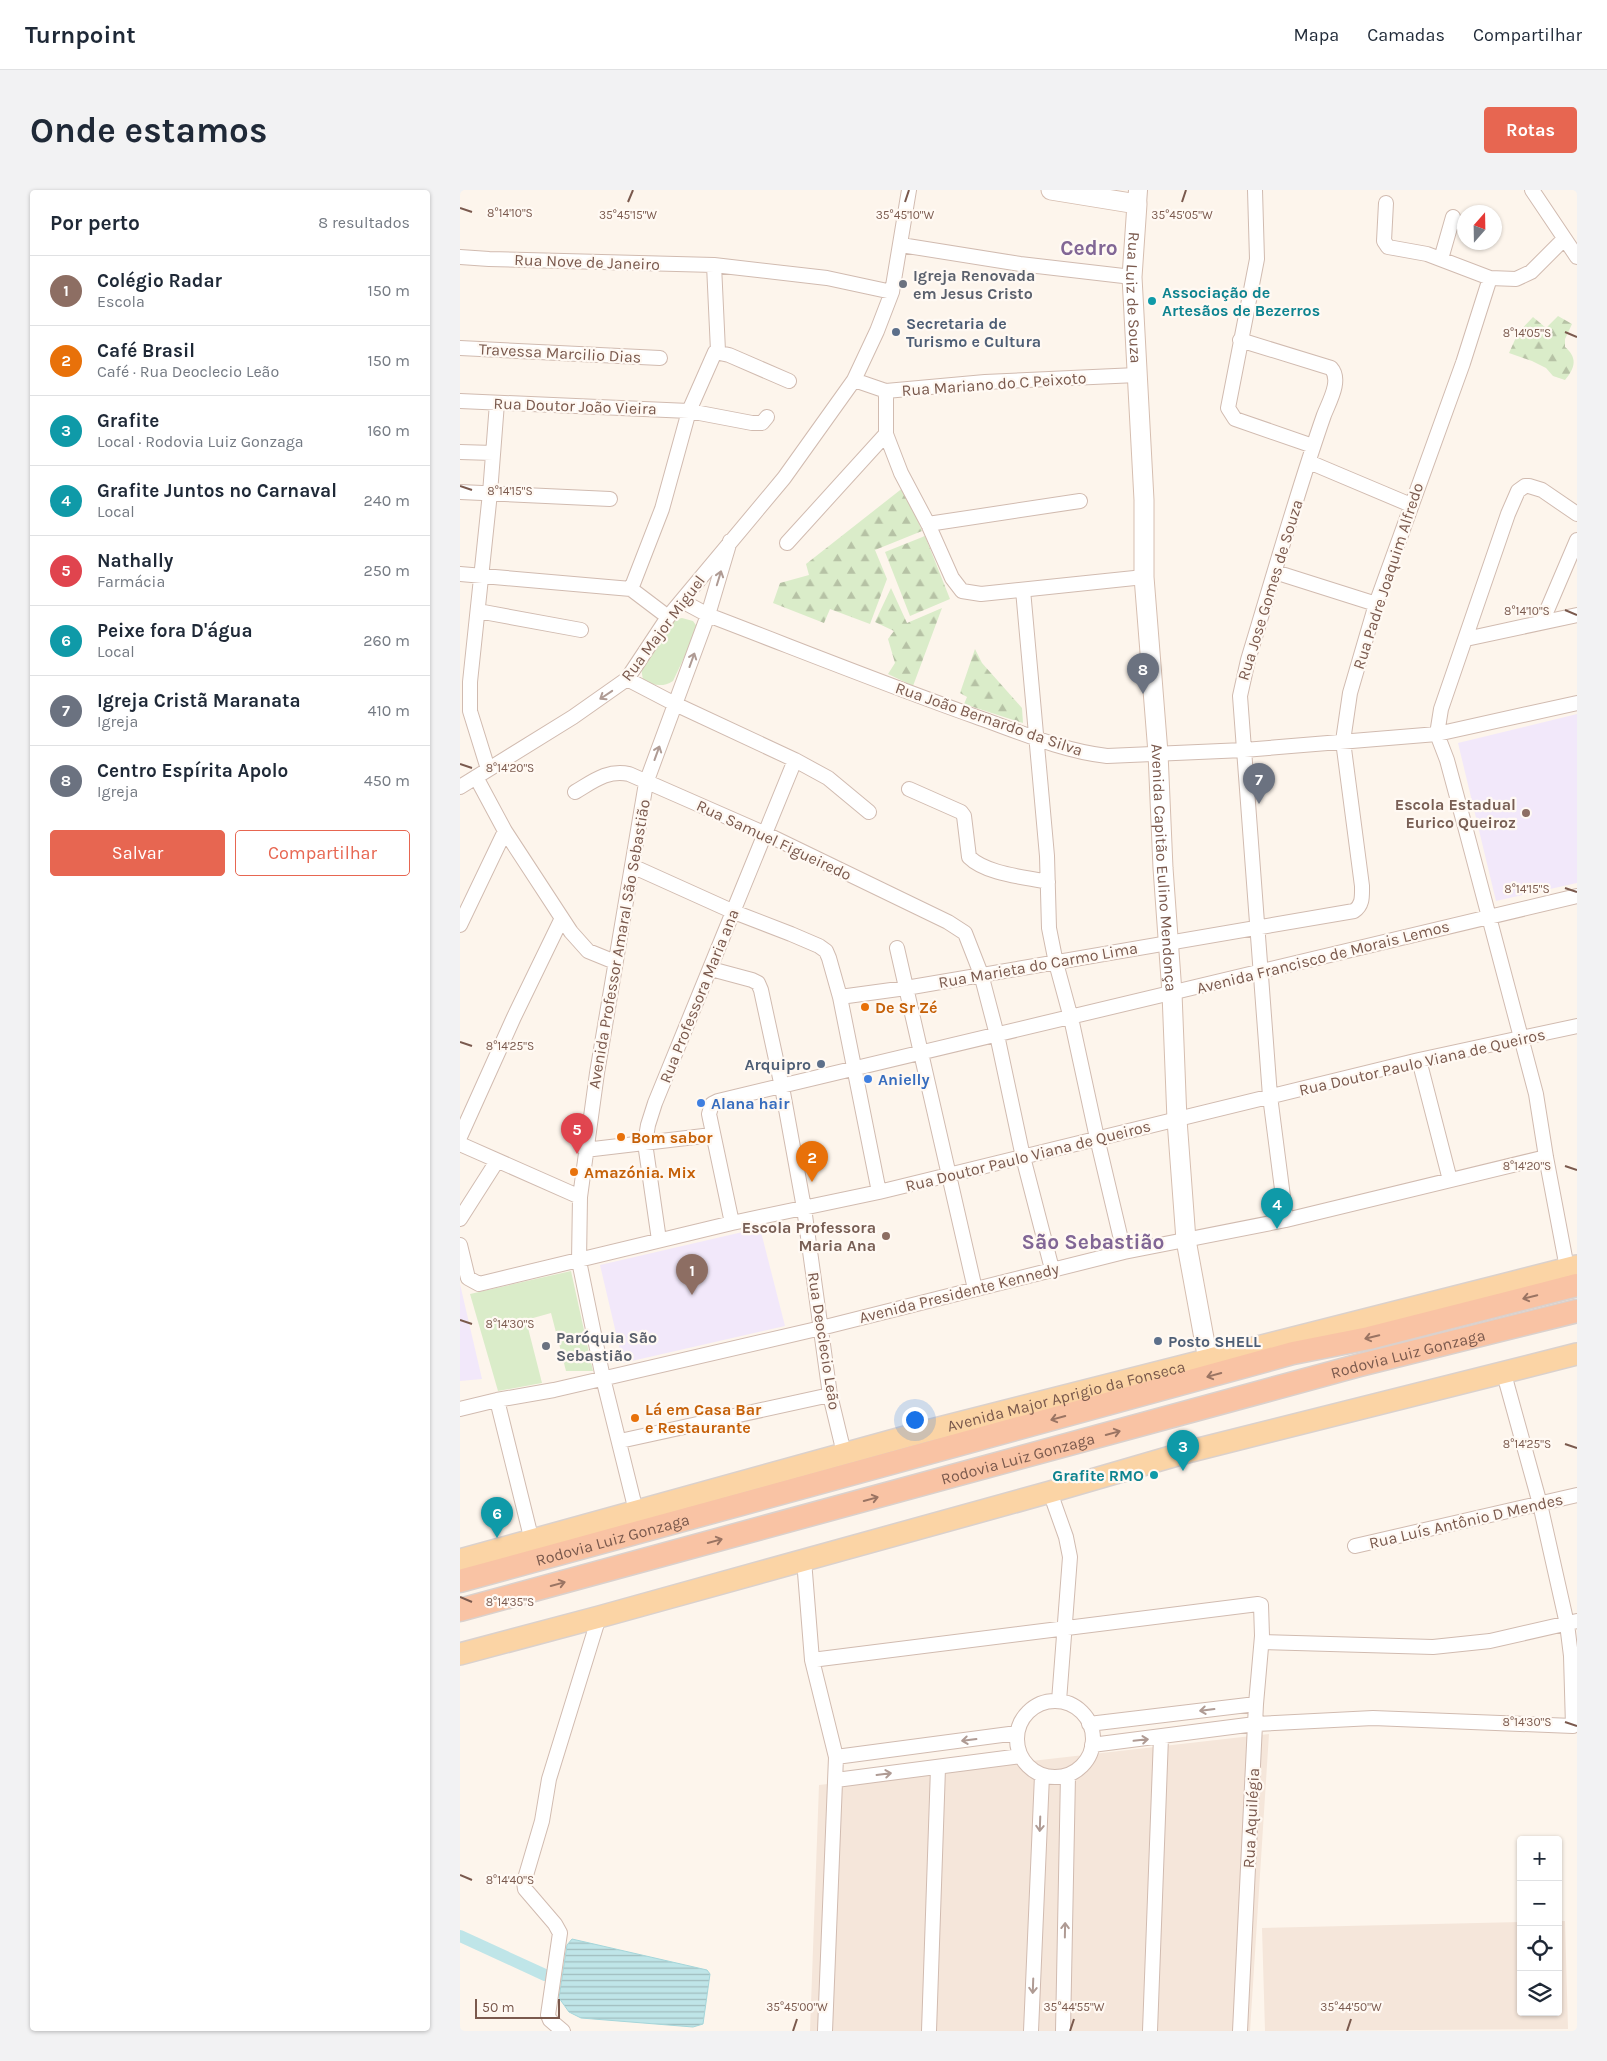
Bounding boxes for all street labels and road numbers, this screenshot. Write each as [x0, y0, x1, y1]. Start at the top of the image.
street label: Rua Luiz de Souza [1122, 231, 1146, 364]
street label: Rua Nove de Janeiro [514, 250, 660, 274]
street label: Travessa Marcilio Dias [478, 339, 642, 367]
street label: Rua Mariano do C Peixoto [901, 368, 1087, 400]
street label: Rua Doutor João Vieira [493, 394, 657, 418]
street label: Rua Padre Joaquim Alfredo [1349, 480, 1427, 672]
street label: Rua Jose Gomes de Souza [1233, 497, 1307, 683]
street label: Rua Major Miguel [617, 571, 709, 685]
street label: Rua João Bernardo da Silva [893, 678, 1085, 760]
street label: Avenida Capitão Eulino Mendonça [1148, 743, 1181, 992]
street label: Rua Samuel Figueiredo [693, 796, 855, 884]
street label: Avenida Professor Amaral São Sebastião [584, 798, 654, 1090]
street label: Rua Professora Maria ana [655, 906, 743, 1086]
street label: Avenida Francisco de Morais Lemos [1195, 916, 1451, 998]
street label: Rua Marieta do Carmo Lima [937, 938, 1139, 992]
street label: Rua Doutor Paulo Viana de Queiros [1297, 1024, 1547, 1100]
street label: Rua Doutor Paulo Viana de Queiros [903, 1116, 1153, 1196]
street label: Avenida Presidente Kennedy [857, 1259, 1061, 1327]
street label: Rua Deoclecio Leão [804, 1271, 844, 1411]
street label: Rodovia Luiz Gonzaga [1329, 1325, 1487, 1382]
street label: Avenida Major Aprigio da Fonseca [945, 1356, 1187, 1435]
street label: Rodovia Luiz Gonzaga [939, 1428, 1097, 1488]
street label: Rua Luís Antônio D Mendes [1367, 1489, 1565, 1553]
street label: Rodovia Luiz Gonzaga [533, 1509, 691, 1569]
street label: Rua Aquilégia [1239, 1767, 1263, 1869]

